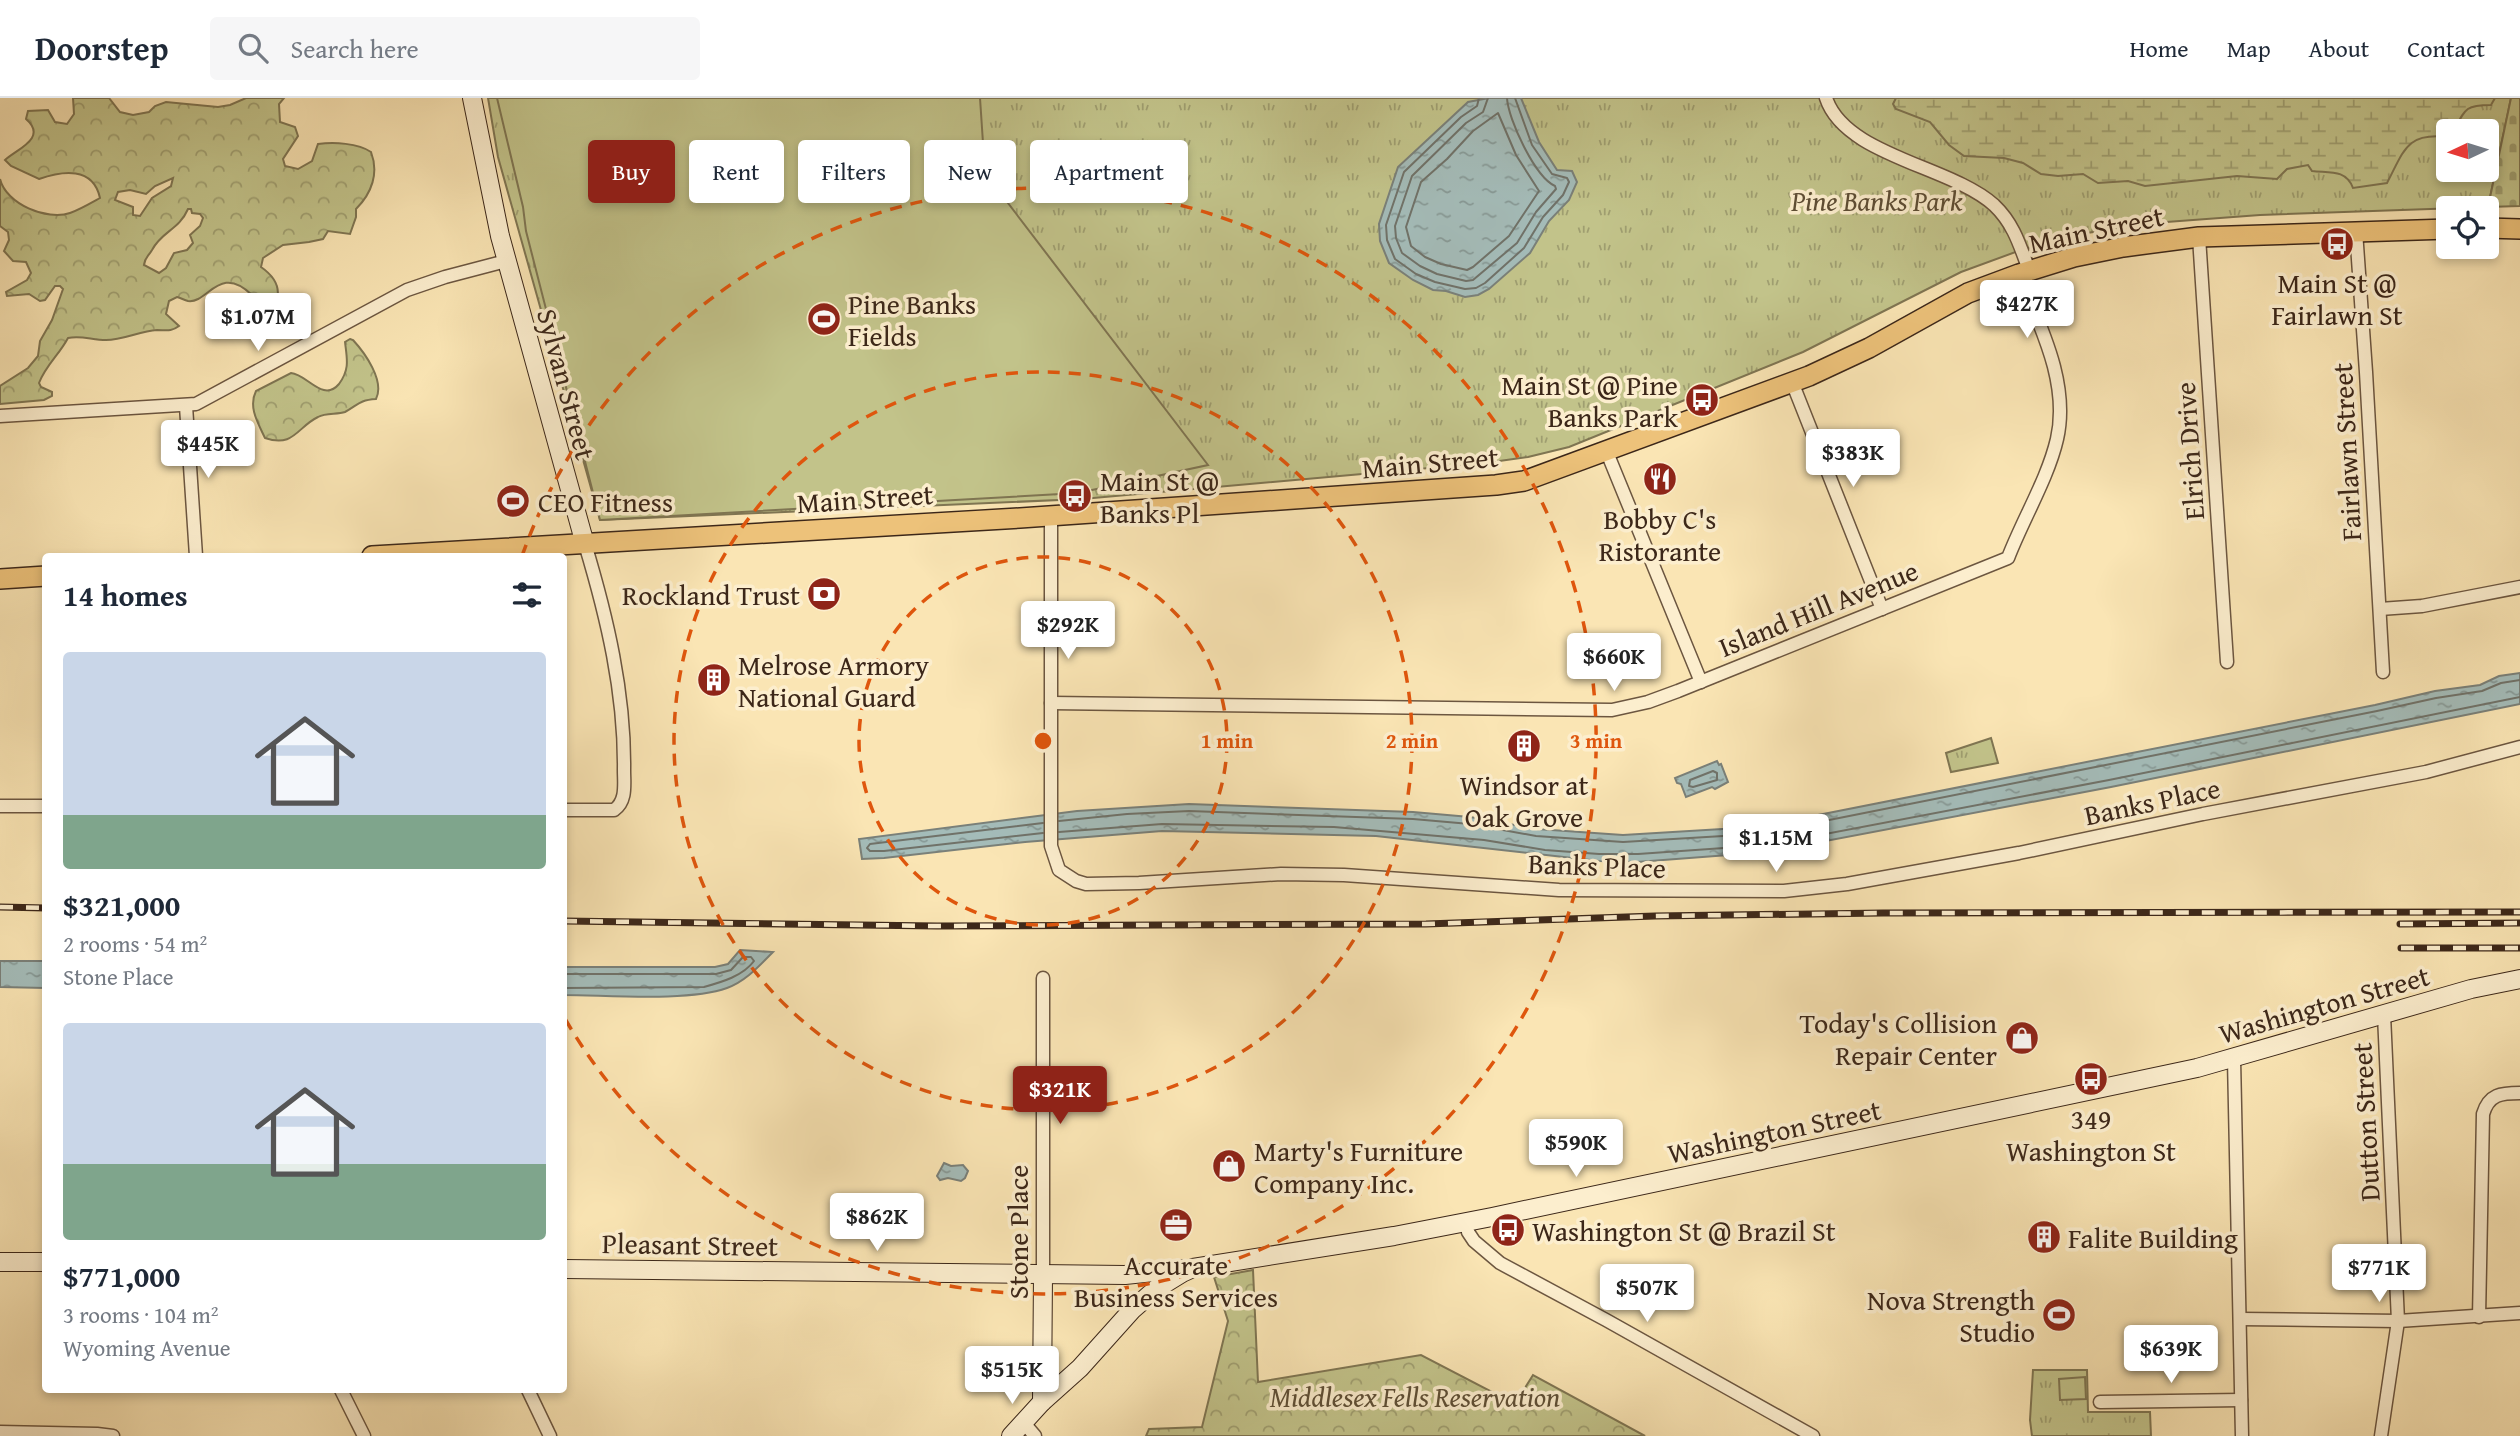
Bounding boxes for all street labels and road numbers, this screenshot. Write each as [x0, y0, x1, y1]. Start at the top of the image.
street label: Main Street [2025, 195, 2167, 263]
street label: Sylvan Street [527, 304, 607, 464]
street label: Fairlawn Street [2321, 362, 2371, 542]
street label: Elrich Drive [2164, 381, 2214, 521]
street label: Main Street [1360, 436, 1500, 488]
street label: Main Street [795, 473, 935, 523]
street label: Island Hill Avenue [1712, 549, 1924, 667]
street label: Banks Place [2080, 767, 2224, 835]
street label: Banks Place [1527, 842, 1667, 888]
street label: Washington Street [2214, 954, 2434, 1054]
street label: Dutton Street [2340, 1041, 2390, 1202]
street label: Washington Street [1664, 1088, 1885, 1174]
street label: Stone Place [997, 1165, 1038, 1299]
street label: Pleasant Street [602, 1222, 779, 1266]

